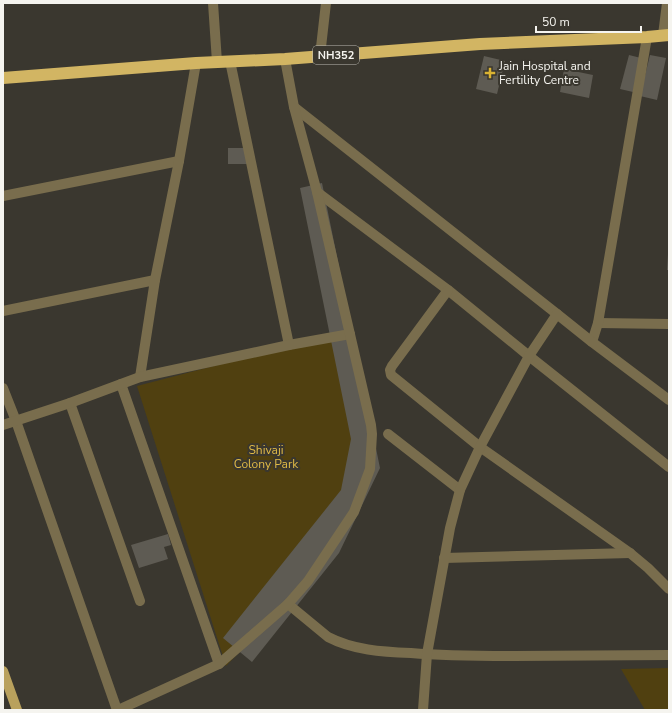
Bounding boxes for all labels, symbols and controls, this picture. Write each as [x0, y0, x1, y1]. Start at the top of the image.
scale bar [536, 8, 641, 34]
text: 50 m [542, 14, 570, 30]
road number: NH352 [313, 46, 359, 64]
place label: Jain Hospital and Fertility Centre [498, 58, 591, 88]
marker: Jain Hospital and Fertility Centre [484, 67, 496, 79]
park label: Shivaji Colony Park [234, 442, 299, 472]

